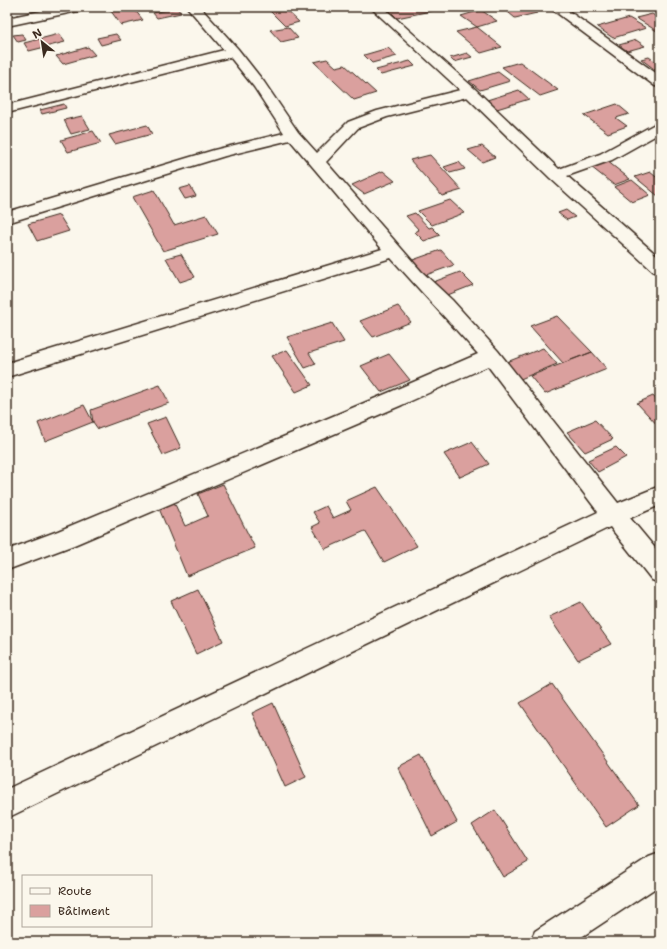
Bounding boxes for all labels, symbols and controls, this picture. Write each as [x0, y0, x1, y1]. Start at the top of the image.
north arrow [22, 22, 62, 62]
text: N [30, 25, 45, 42]
legend [22, 875, 152, 927]
text: Route [58, 883, 92, 899]
text: Bâtiment [58, 903, 110, 919]

